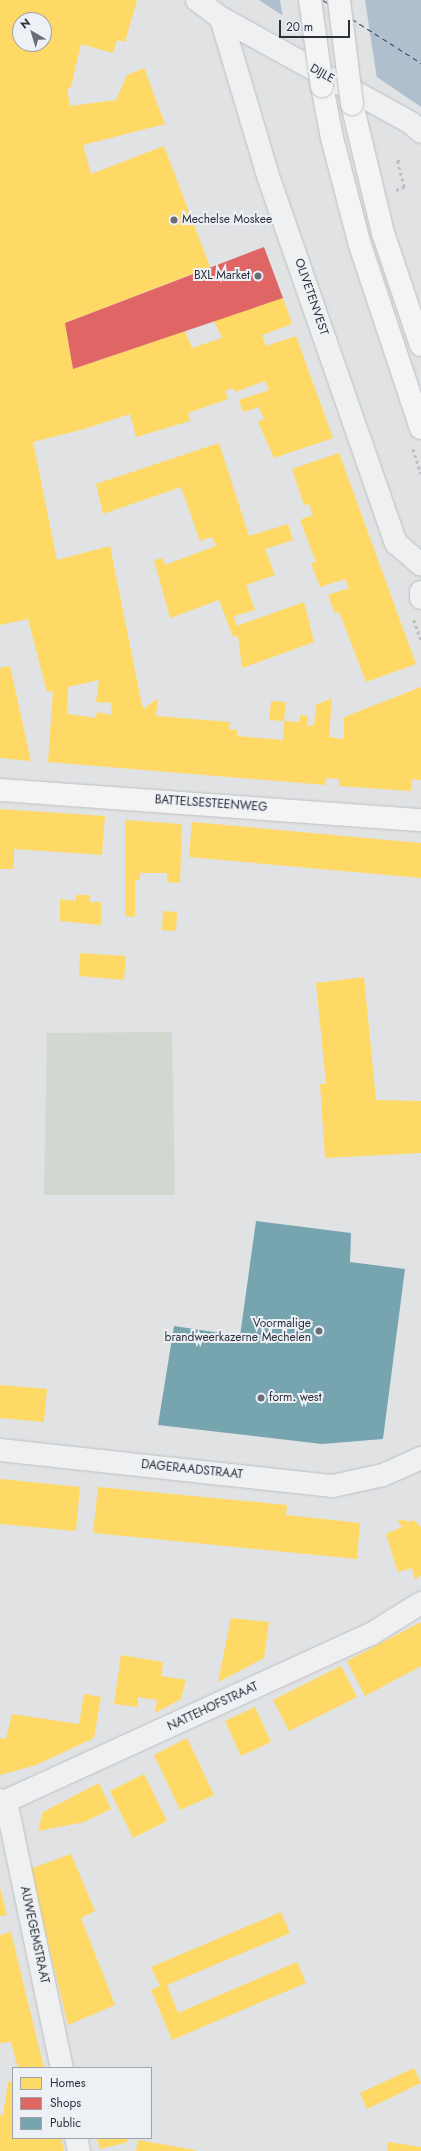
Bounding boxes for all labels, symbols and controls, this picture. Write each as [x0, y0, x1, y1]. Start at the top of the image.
north arrow [12, 12, 52, 52]
scale bar [281, 12, 352, 38]
text: N [17, 14, 34, 32]
text: 20 m [286, 18, 313, 36]
street label: DIJLE [307, 61, 337, 87]
place label: Mechelse Moskee [182, 213, 272, 227]
marker: Mechelse Moskee [169, 215, 179, 225]
street label: OLIVETENVEST [291, 257, 331, 337]
place label: BXL Market [194, 269, 250, 283]
marker: BXL Market [253, 271, 263, 281]
street label: BATTELSESTEENWEG [154, 793, 268, 815]
place label: Voormalige brandweerkazerne Mechelen [165, 1317, 311, 1345]
marker: Voormalige brandweerkazerne Mechelen [314, 1326, 324, 1336]
place label: form. west [269, 1391, 322, 1405]
marker: form. west [256, 1393, 266, 1403]
street label: DAGERAADSTRAAT [140, 1458, 244, 1482]
street label: NATTEHOFSTRAAT [165, 1680, 261, 1734]
street label: AUWEGEMSTRAAT [17, 1885, 51, 1985]
legend [12, 2067, 152, 2139]
text: Homes [50, 2074, 86, 2092]
text: Shops [50, 2094, 81, 2112]
text: Public [50, 2114, 81, 2132]

